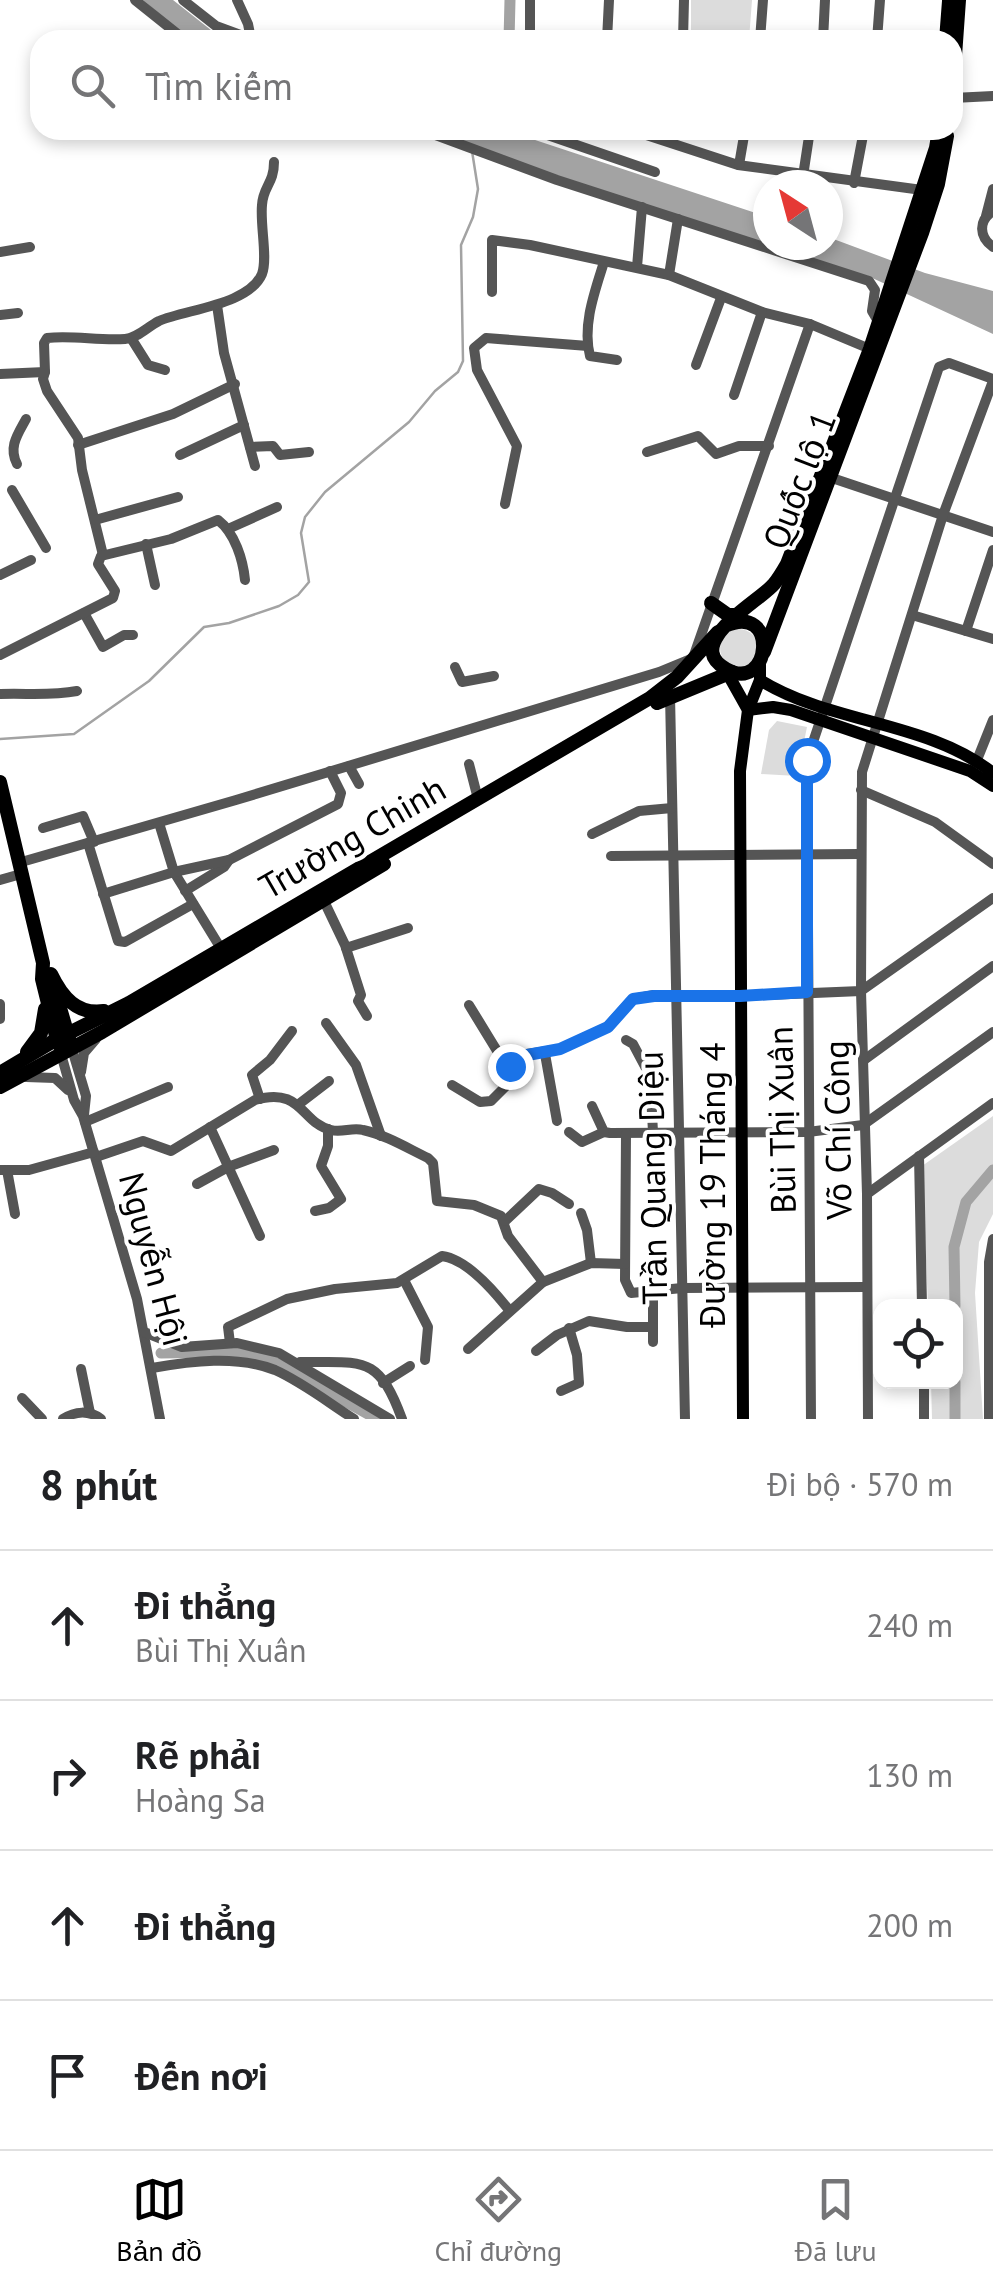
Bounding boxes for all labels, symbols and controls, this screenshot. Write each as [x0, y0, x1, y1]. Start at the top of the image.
search box [30, 30, 963, 140]
icon: search [65, 58, 120, 113]
text: Tìm kiếm [145, 61, 293, 110]
north arrow [753, 170, 843, 260]
street label: Quốc lộ 1 [752, 405, 846, 555]
route start [785, 738, 831, 784]
street label: Trường Chinh [250, 765, 454, 909]
street label: Bùi Thị Xuân [756, 1026, 806, 1214]
street label: Võ Chí Công [812, 1040, 862, 1221]
street label: Đường 19 Tháng 4 [689, 1042, 735, 1329]
route end [488, 1044, 534, 1090]
street label: Trần Quang Diệu [627, 1051, 677, 1305]
street label: Nguyễn Hội [109, 1167, 199, 1351]
map controls [873, 1299, 963, 1389]
button: locate [873, 1299, 963, 1389]
text: 8 phút [40, 1457, 157, 1512]
text: Đi bộ · 570 m [767, 1463, 953, 1505]
text: Đi thẳng [135, 1580, 276, 1629]
icon: ahead [40, 1598, 95, 1653]
text: 240 m [866, 1604, 953, 1646]
text: Bùi Thị Xuân [135, 1629, 307, 1671]
text: Rẽ phải [135, 1730, 261, 1779]
icon: right [40, 1748, 95, 1803]
text: 130 m [866, 1754, 953, 1796]
text: Hoàng Sa [135, 1779, 266, 1821]
icon: ahead [40, 1898, 95, 1953]
text: Đi thẳng [135, 1901, 276, 1950]
text: 200 m [866, 1904, 953, 1946]
icon: arrive [40, 2048, 95, 2103]
text: Đến nơi [135, 2051, 268, 2100]
tab: Bản đồ [116, 2172, 202, 2269]
tab: Chỉ đường [435, 2172, 562, 2269]
tab: Đã lưu [795, 2172, 877, 2269]

